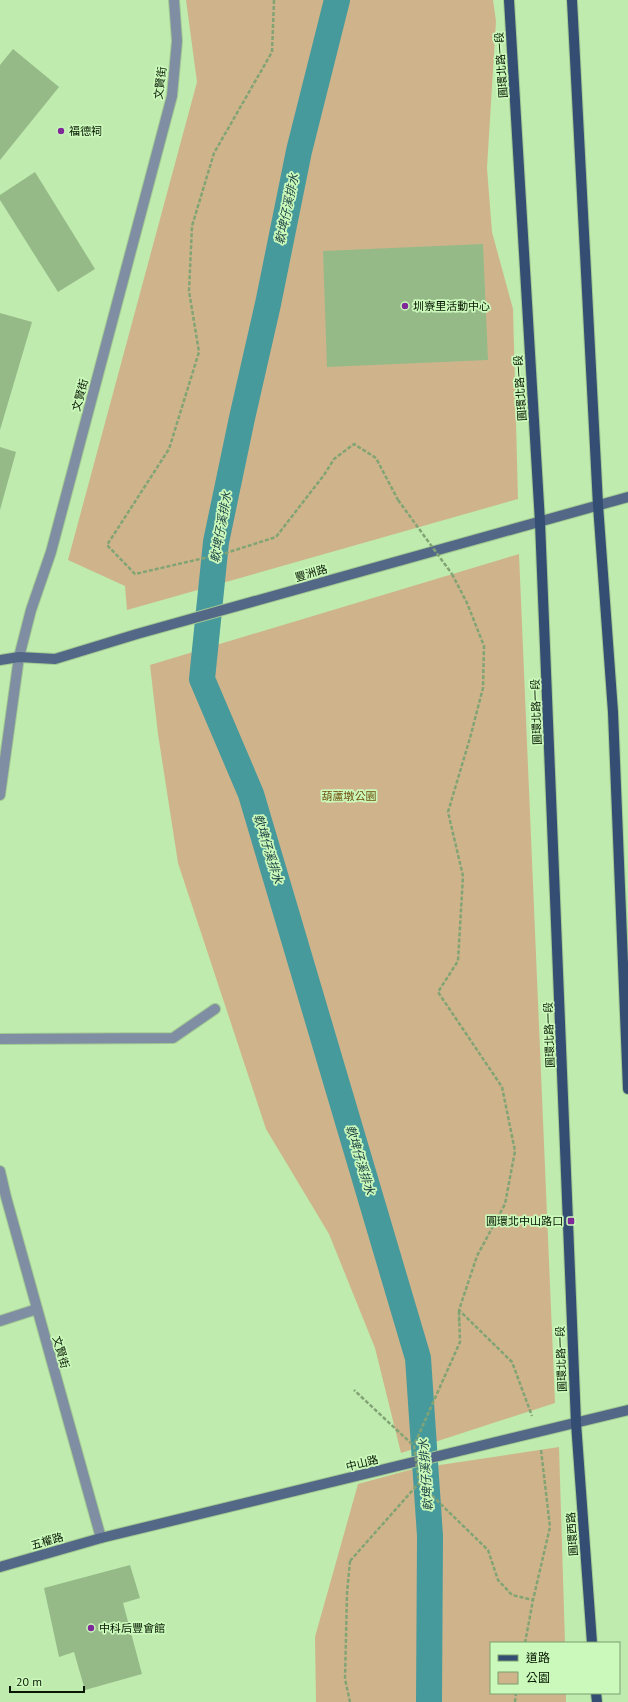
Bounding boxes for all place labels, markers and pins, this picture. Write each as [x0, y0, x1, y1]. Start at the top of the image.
place label: 福德祠 [69, 124, 102, 138]
marker: 福德祠 [56, 126, 66, 136]
place label: 圳寮里活動中心 [413, 299, 490, 313]
marker: 圳寮里活動中心 [400, 301, 410, 311]
place label: 圓環北中山路口 [486, 1214, 563, 1228]
marker: 圓環北中山路口 [566, 1216, 576, 1226]
place label: 中科后豐會館 [99, 1621, 165, 1635]
marker: 中科后豐會館 [86, 1623, 96, 1633]

